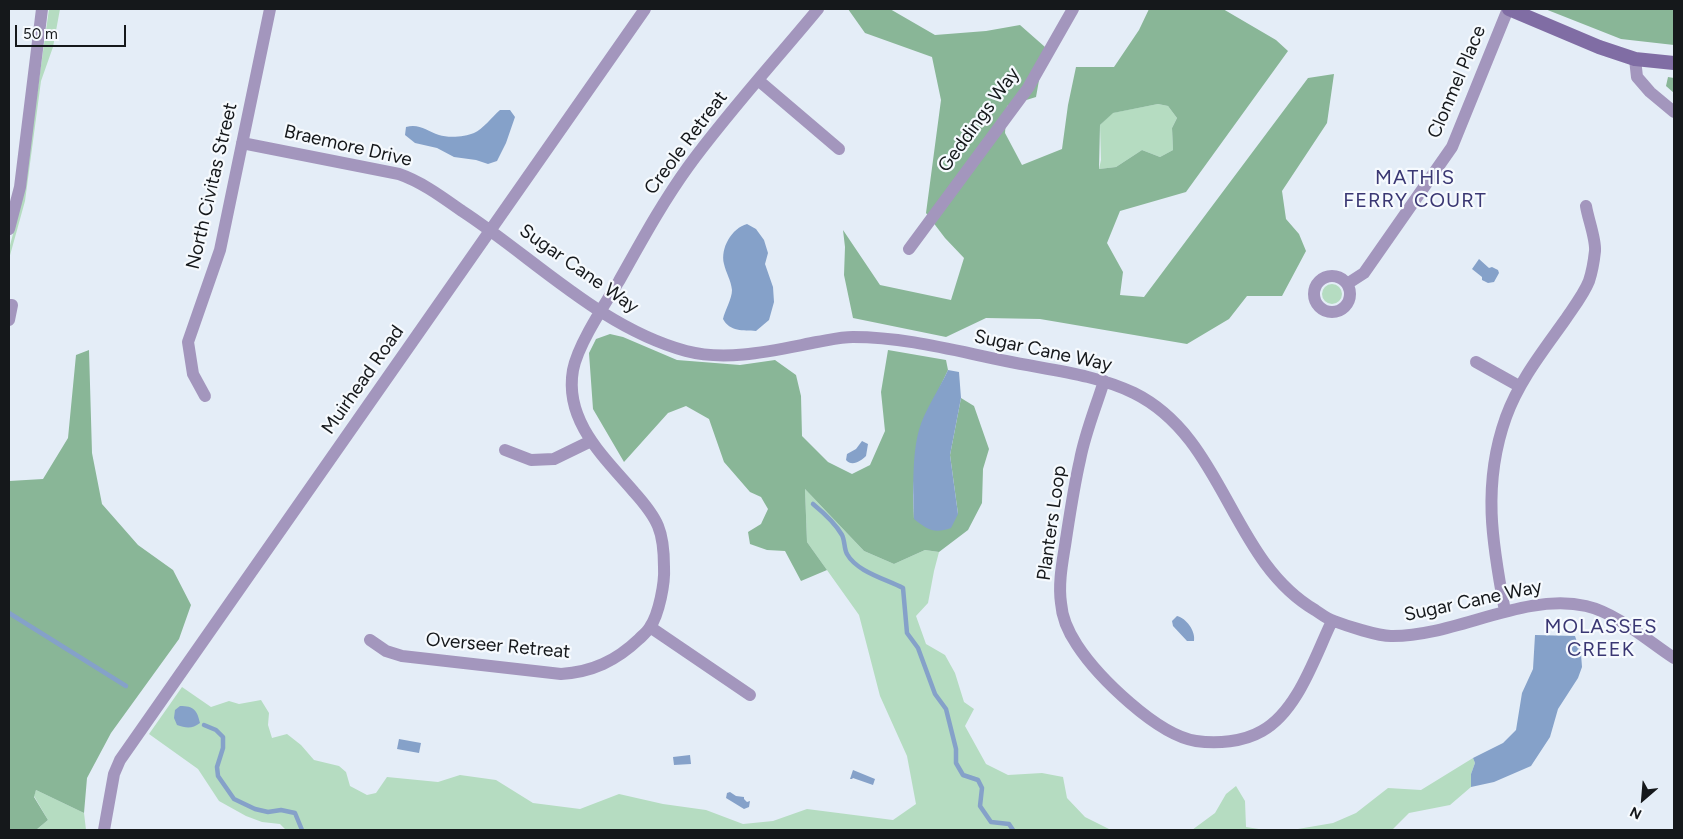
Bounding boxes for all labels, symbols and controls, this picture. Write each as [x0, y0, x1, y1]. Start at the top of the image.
scale bar [18, 15, 129, 47]
street label: Clonmel Place [1423, 22, 1491, 142]
text: 50 m [23, 25, 58, 43]
street label: Geddings Way [933, 63, 1025, 177]
street label: Creole Retreat [640, 87, 732, 199]
street label: North Civitas Street [182, 100, 242, 272]
street label: Braemore Drive [282, 120, 414, 172]
district label: MATHIS FERRY COURT [1342, 166, 1488, 213]
street label: Sugar Cane Way [515, 219, 643, 319]
street label: Muirhead Road [317, 321, 409, 439]
street label: Sugar Cane Way [972, 325, 1114, 377]
street label: Planters Loop [1033, 464, 1071, 582]
street label: Sugar Cane Way [1402, 575, 1544, 627]
district label: MOLASSES CREEK [1543, 615, 1659, 662]
street label: Overseer Retreat [425, 628, 571, 664]
north arrow [1618, 774, 1668, 824]
text: N [1627, 803, 1645, 823]

